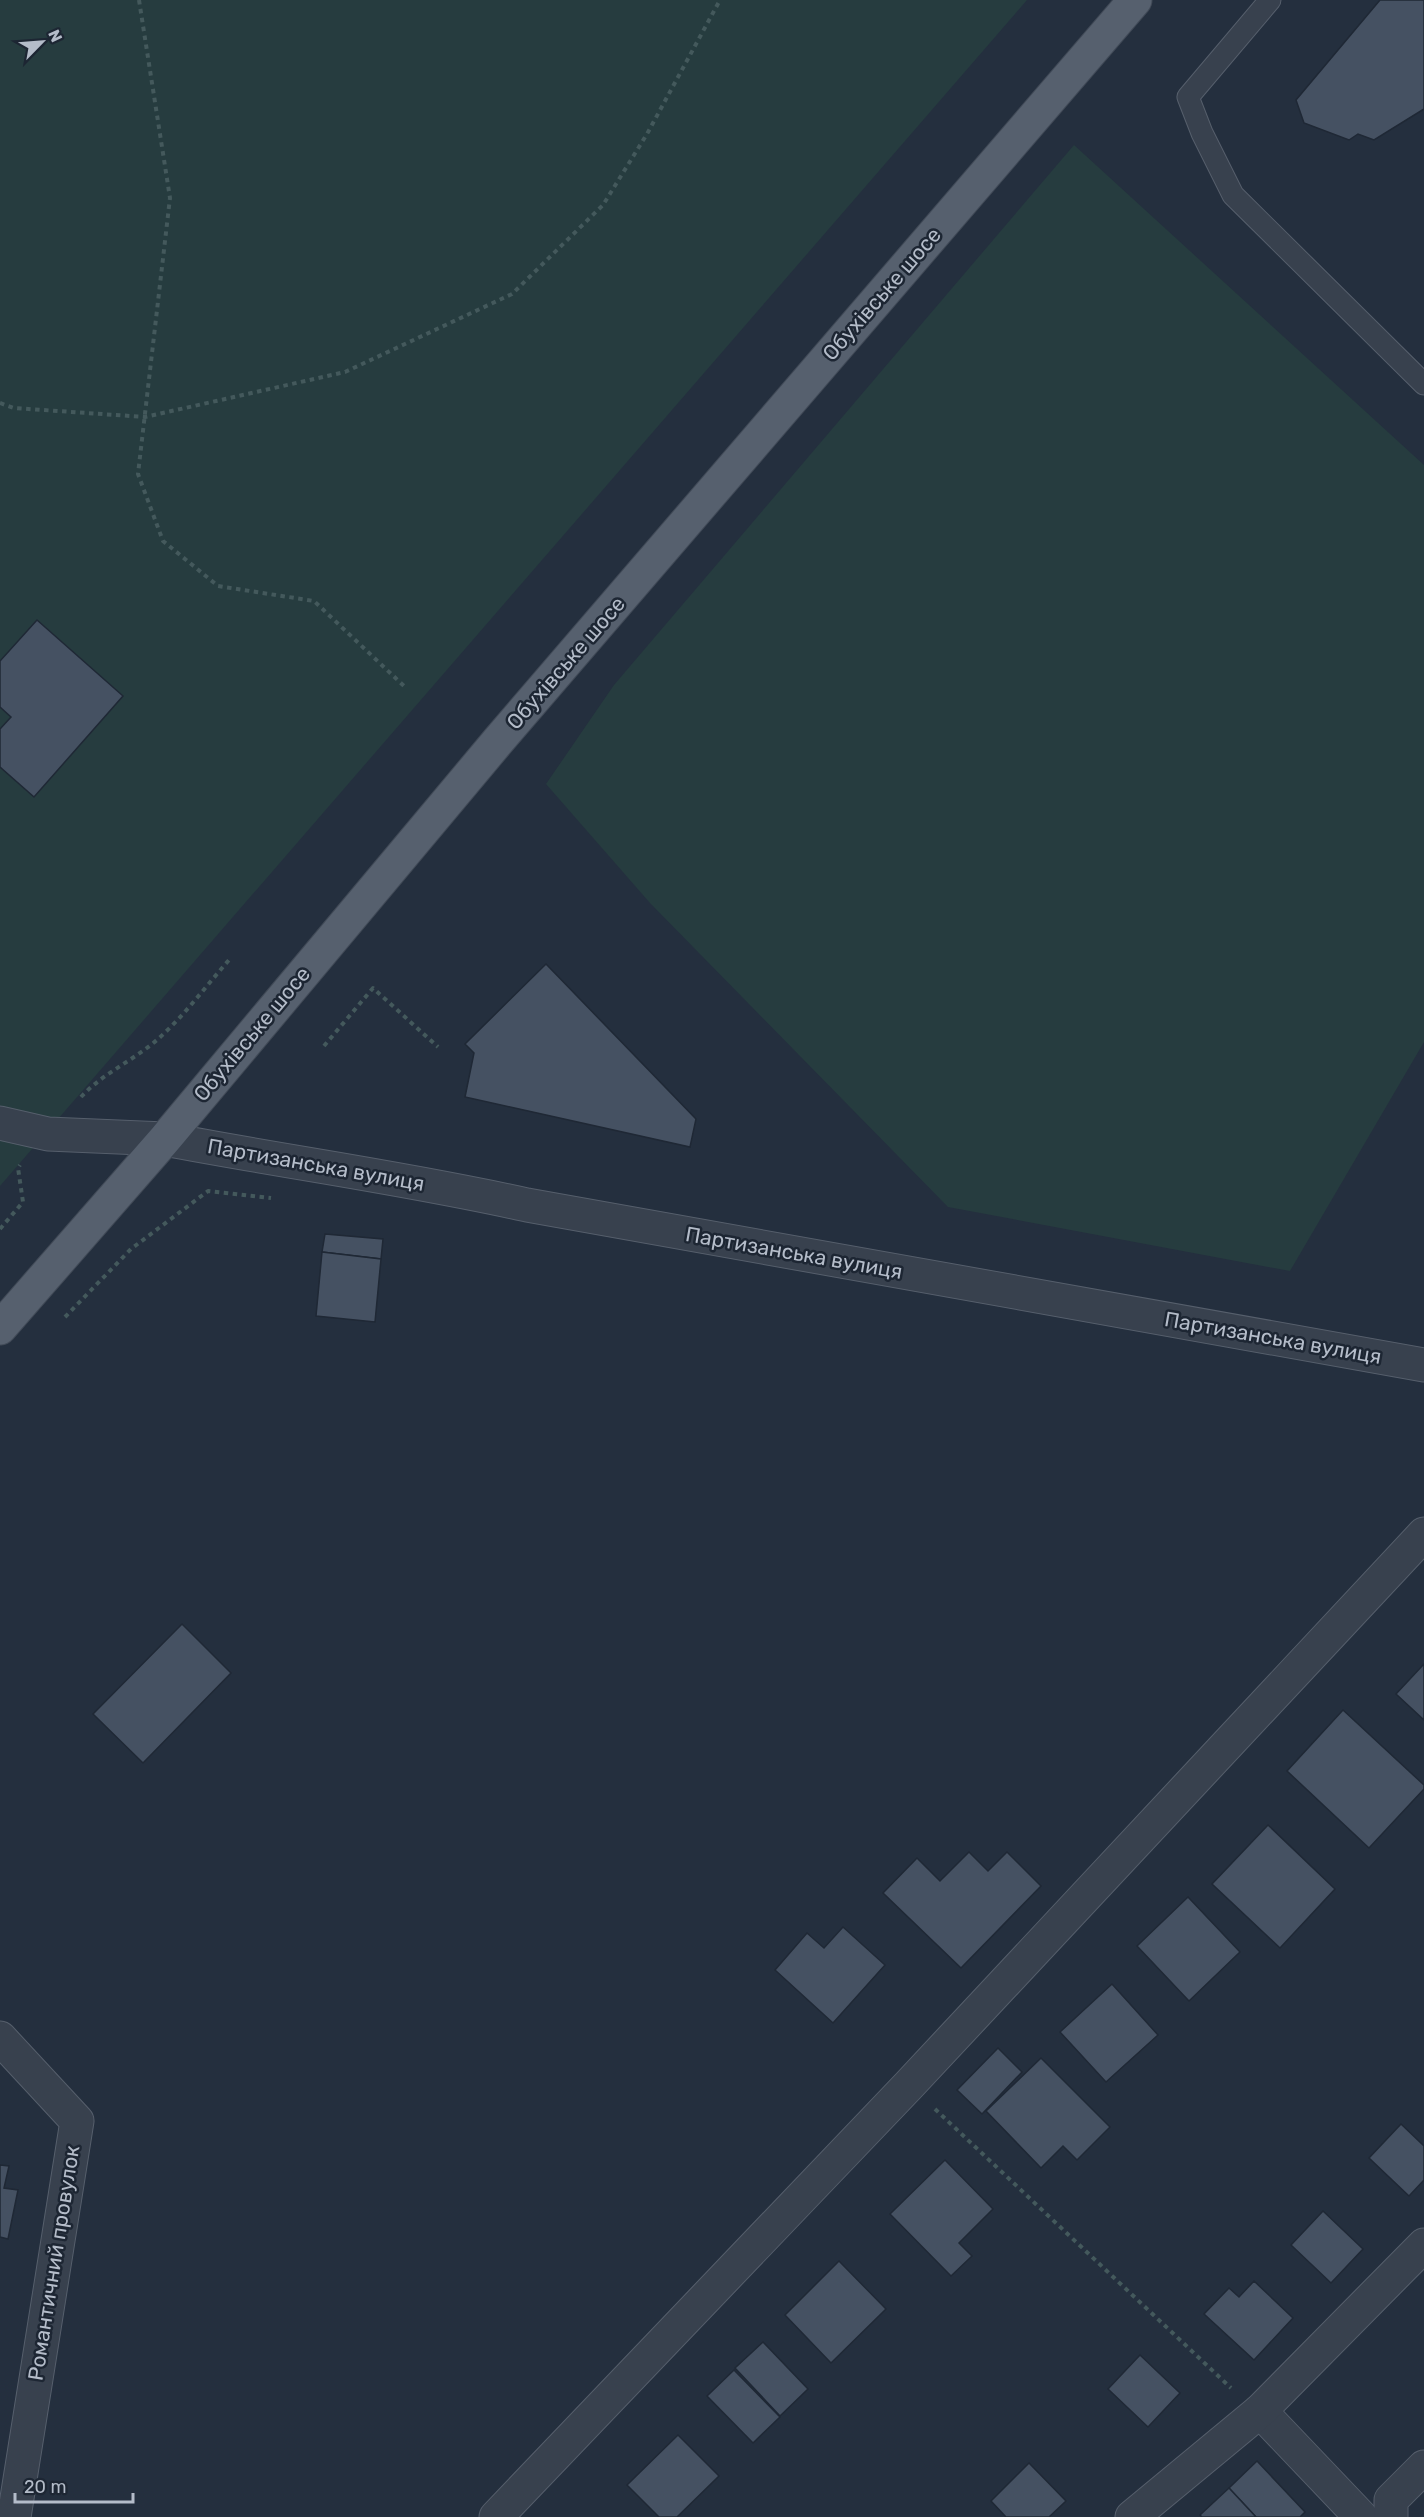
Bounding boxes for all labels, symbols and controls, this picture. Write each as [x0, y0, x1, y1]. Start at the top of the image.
north arrow [12, 12, 72, 72]
text: N [44, 27, 66, 45]
street label: Обухівське шосе [817, 222, 946, 365]
street label: Обухівське шосе [501, 591, 630, 734]
street label: Обухівське шосе [188, 961, 315, 1106]
street label: Партизанська вулиця [206, 1133, 427, 1196]
street label: Партизанська вулиця [684, 1221, 905, 1284]
street label: Партизанська вулиця [1163, 1306, 1384, 1369]
street label: Романтичний провулок [23, 2143, 84, 2382]
scale bar [15, 2466, 134, 2504]
text: 20 m [24, 2476, 66, 2498]

